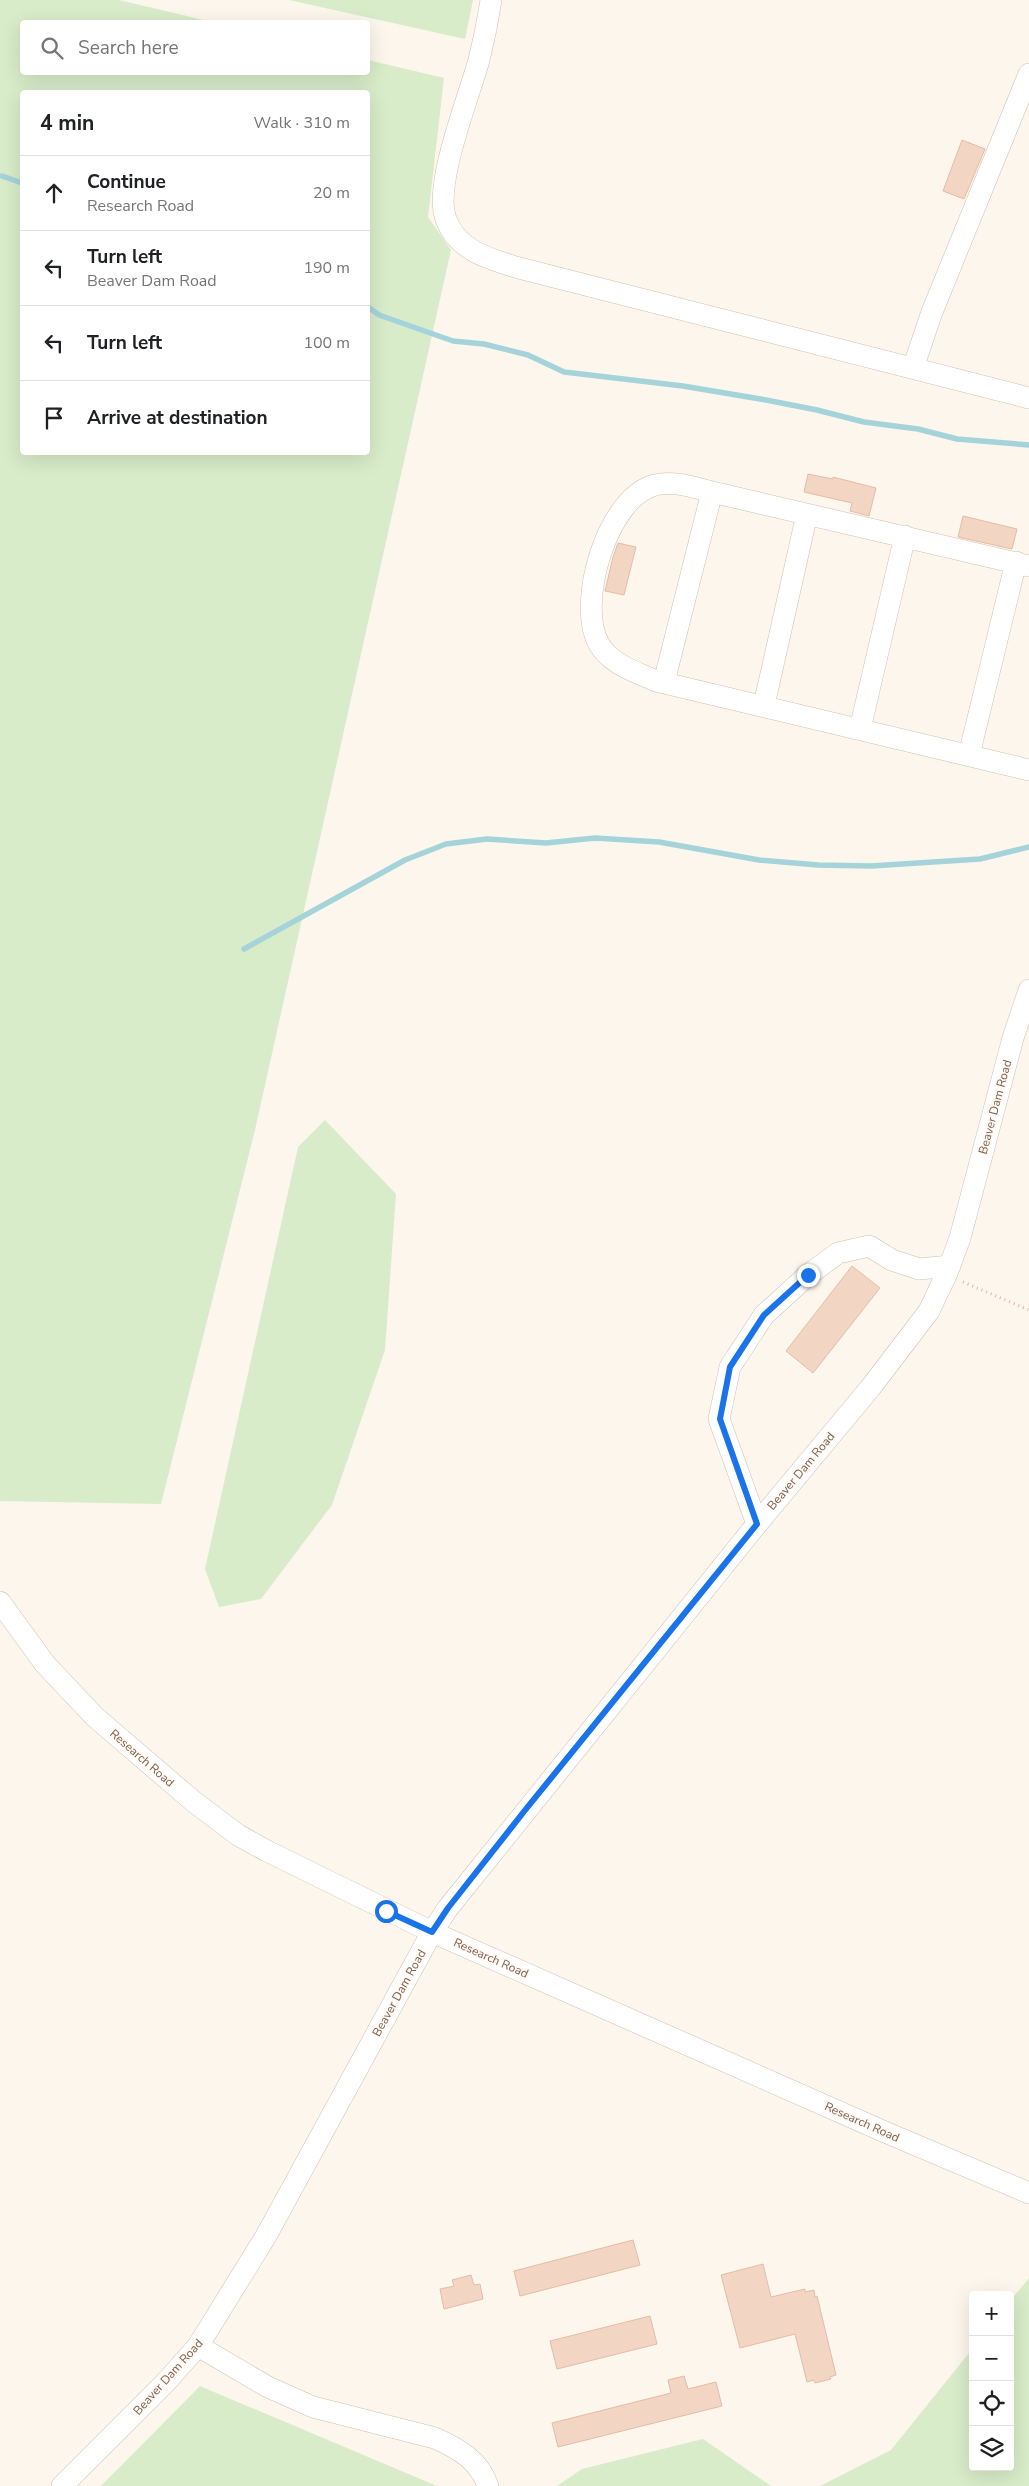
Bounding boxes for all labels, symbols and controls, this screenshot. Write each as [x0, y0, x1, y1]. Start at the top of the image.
search box [20, 20, 370, 75]
icon: search [38, 34, 66, 62]
text: Search here [78, 35, 179, 61]
text: 4 min [40, 109, 94, 137]
text: Walk · 310 m [254, 112, 350, 134]
text: Continue [87, 169, 166, 195]
icon: ahead [40, 179, 68, 207]
text: 20 m [313, 182, 350, 204]
text: Research Road [87, 195, 194, 217]
text: Turn left [87, 244, 162, 270]
icon: left [40, 254, 68, 282]
text: 190 m [303, 257, 350, 279]
text: Beaver Dam Road [87, 270, 217, 292]
icon: left [40, 329, 68, 357]
text: Turn left [87, 330, 162, 356]
text: 100 m [303, 332, 350, 354]
icon: arrive [40, 404, 68, 432]
text: Arrive at destination [87, 405, 268, 431]
street label: Beaver Dam Road [975, 1058, 1015, 1156]
route end [797, 1264, 820, 1287]
street label: Beaver Dam Road [764, 1429, 838, 1513]
street label: Research Road [106, 1726, 178, 1790]
route start [375, 1900, 398, 1923]
street label: Research Road [451, 1934, 531, 1982]
street label: Beaver Dam Road [368, 1947, 430, 2039]
street label: Research Road [822, 2098, 902, 2146]
map controls [969, 2291, 1014, 2471]
button: + [969, 2291, 1014, 2336]
street label: Beaver Dam Road [130, 2336, 206, 2418]
button: − [969, 2336, 1014, 2381]
button: locate [969, 2381, 1014, 2426]
button: layers [969, 2426, 1014, 2471]

